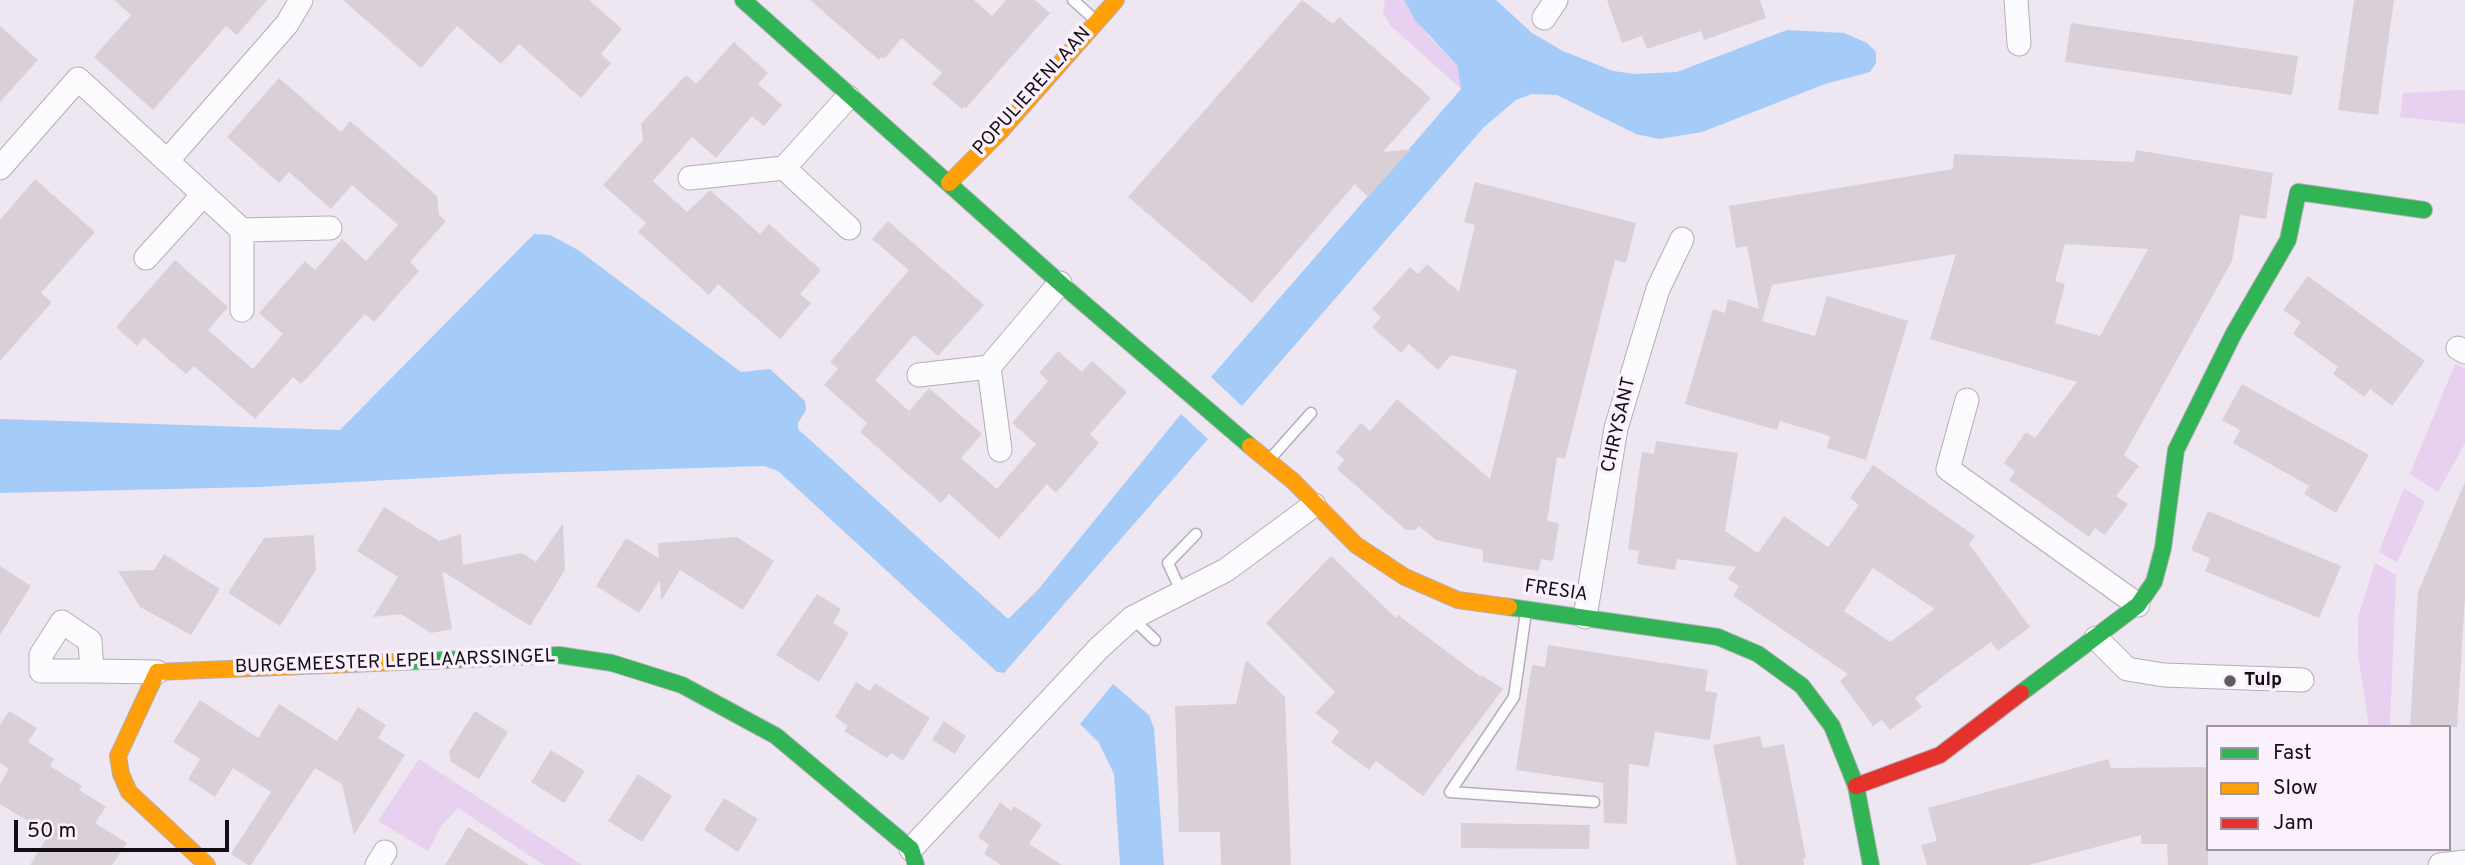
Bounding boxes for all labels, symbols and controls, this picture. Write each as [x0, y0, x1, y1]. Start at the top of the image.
street label: POPULIERENLAAN [969, 23, 1097, 161]
street label: CHRYSANT [1598, 375, 1642, 475]
street label: FRESIA [1523, 576, 1589, 608]
street label: BURGEMEESTER LEPELAARSSINGEL [234, 646, 556, 680]
place label: Tulp [2244, 670, 2282, 692]
marker: Tulp [2222, 673, 2238, 689]
legend [2206, 725, 2451, 851]
text: Fast [2273, 740, 2312, 767]
text: Slow [2273, 775, 2318, 802]
scale bar [18, 806, 233, 850]
text: Jam [2273, 810, 2314, 837]
text: 50 m [27, 818, 76, 845]

